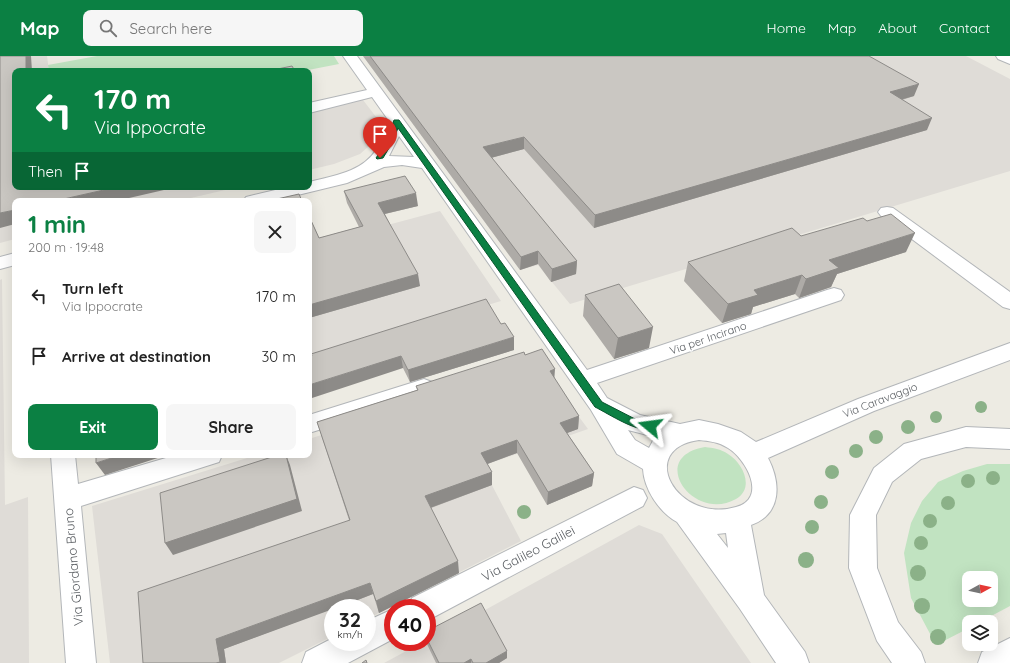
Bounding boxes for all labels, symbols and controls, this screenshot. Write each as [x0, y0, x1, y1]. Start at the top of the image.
search box [83, 10, 363, 46]
text: Map [20, 16, 59, 40]
icon: search [97, 17, 119, 39]
text: Search here [129, 19, 212, 38]
text: Home [767, 19, 806, 37]
text: Map [828, 19, 856, 37]
text: About [878, 19, 917, 37]
text: Contact [939, 19, 990, 37]
text: 170 m [94, 81, 171, 116]
icon: left [28, 84, 80, 136]
text: Via Ippocrate [94, 116, 206, 139]
pin [363, 117, 397, 158]
icon: arrive [369, 123, 391, 145]
icon: arrive [71, 160, 93, 182]
text: Then [28, 162, 63, 181]
text: 1 min [28, 209, 86, 239]
button: close [254, 211, 296, 253]
text: 200 m · 19:48 [28, 239, 104, 255]
text: Turn left [62, 279, 124, 298]
icon: left [28, 285, 50, 307]
text: 170 m [256, 287, 296, 306]
text: Via Ippocrate [62, 298, 143, 314]
street label: Via per Incirano [668, 318, 749, 358]
icon: arrive [28, 345, 50, 367]
text: Arrive at destination [62, 347, 211, 366]
text: 30 m [261, 347, 296, 366]
street label: Via Caravaggio [841, 379, 920, 421]
button: Exit [28, 404, 158, 450]
button: Share [166, 404, 296, 450]
position arrow [629, 405, 671, 447]
street label: Via Giordano Bruno [60, 507, 86, 627]
street label: Via Galileo Galilei [479, 522, 577, 584]
north arrow [962, 571, 998, 607]
map controls [962, 571, 998, 651]
speed limit sign: 40 [384, 599, 436, 651]
text: 32 [339, 607, 361, 632]
button: layers [962, 615, 998, 651]
text: km/h [337, 628, 363, 641]

